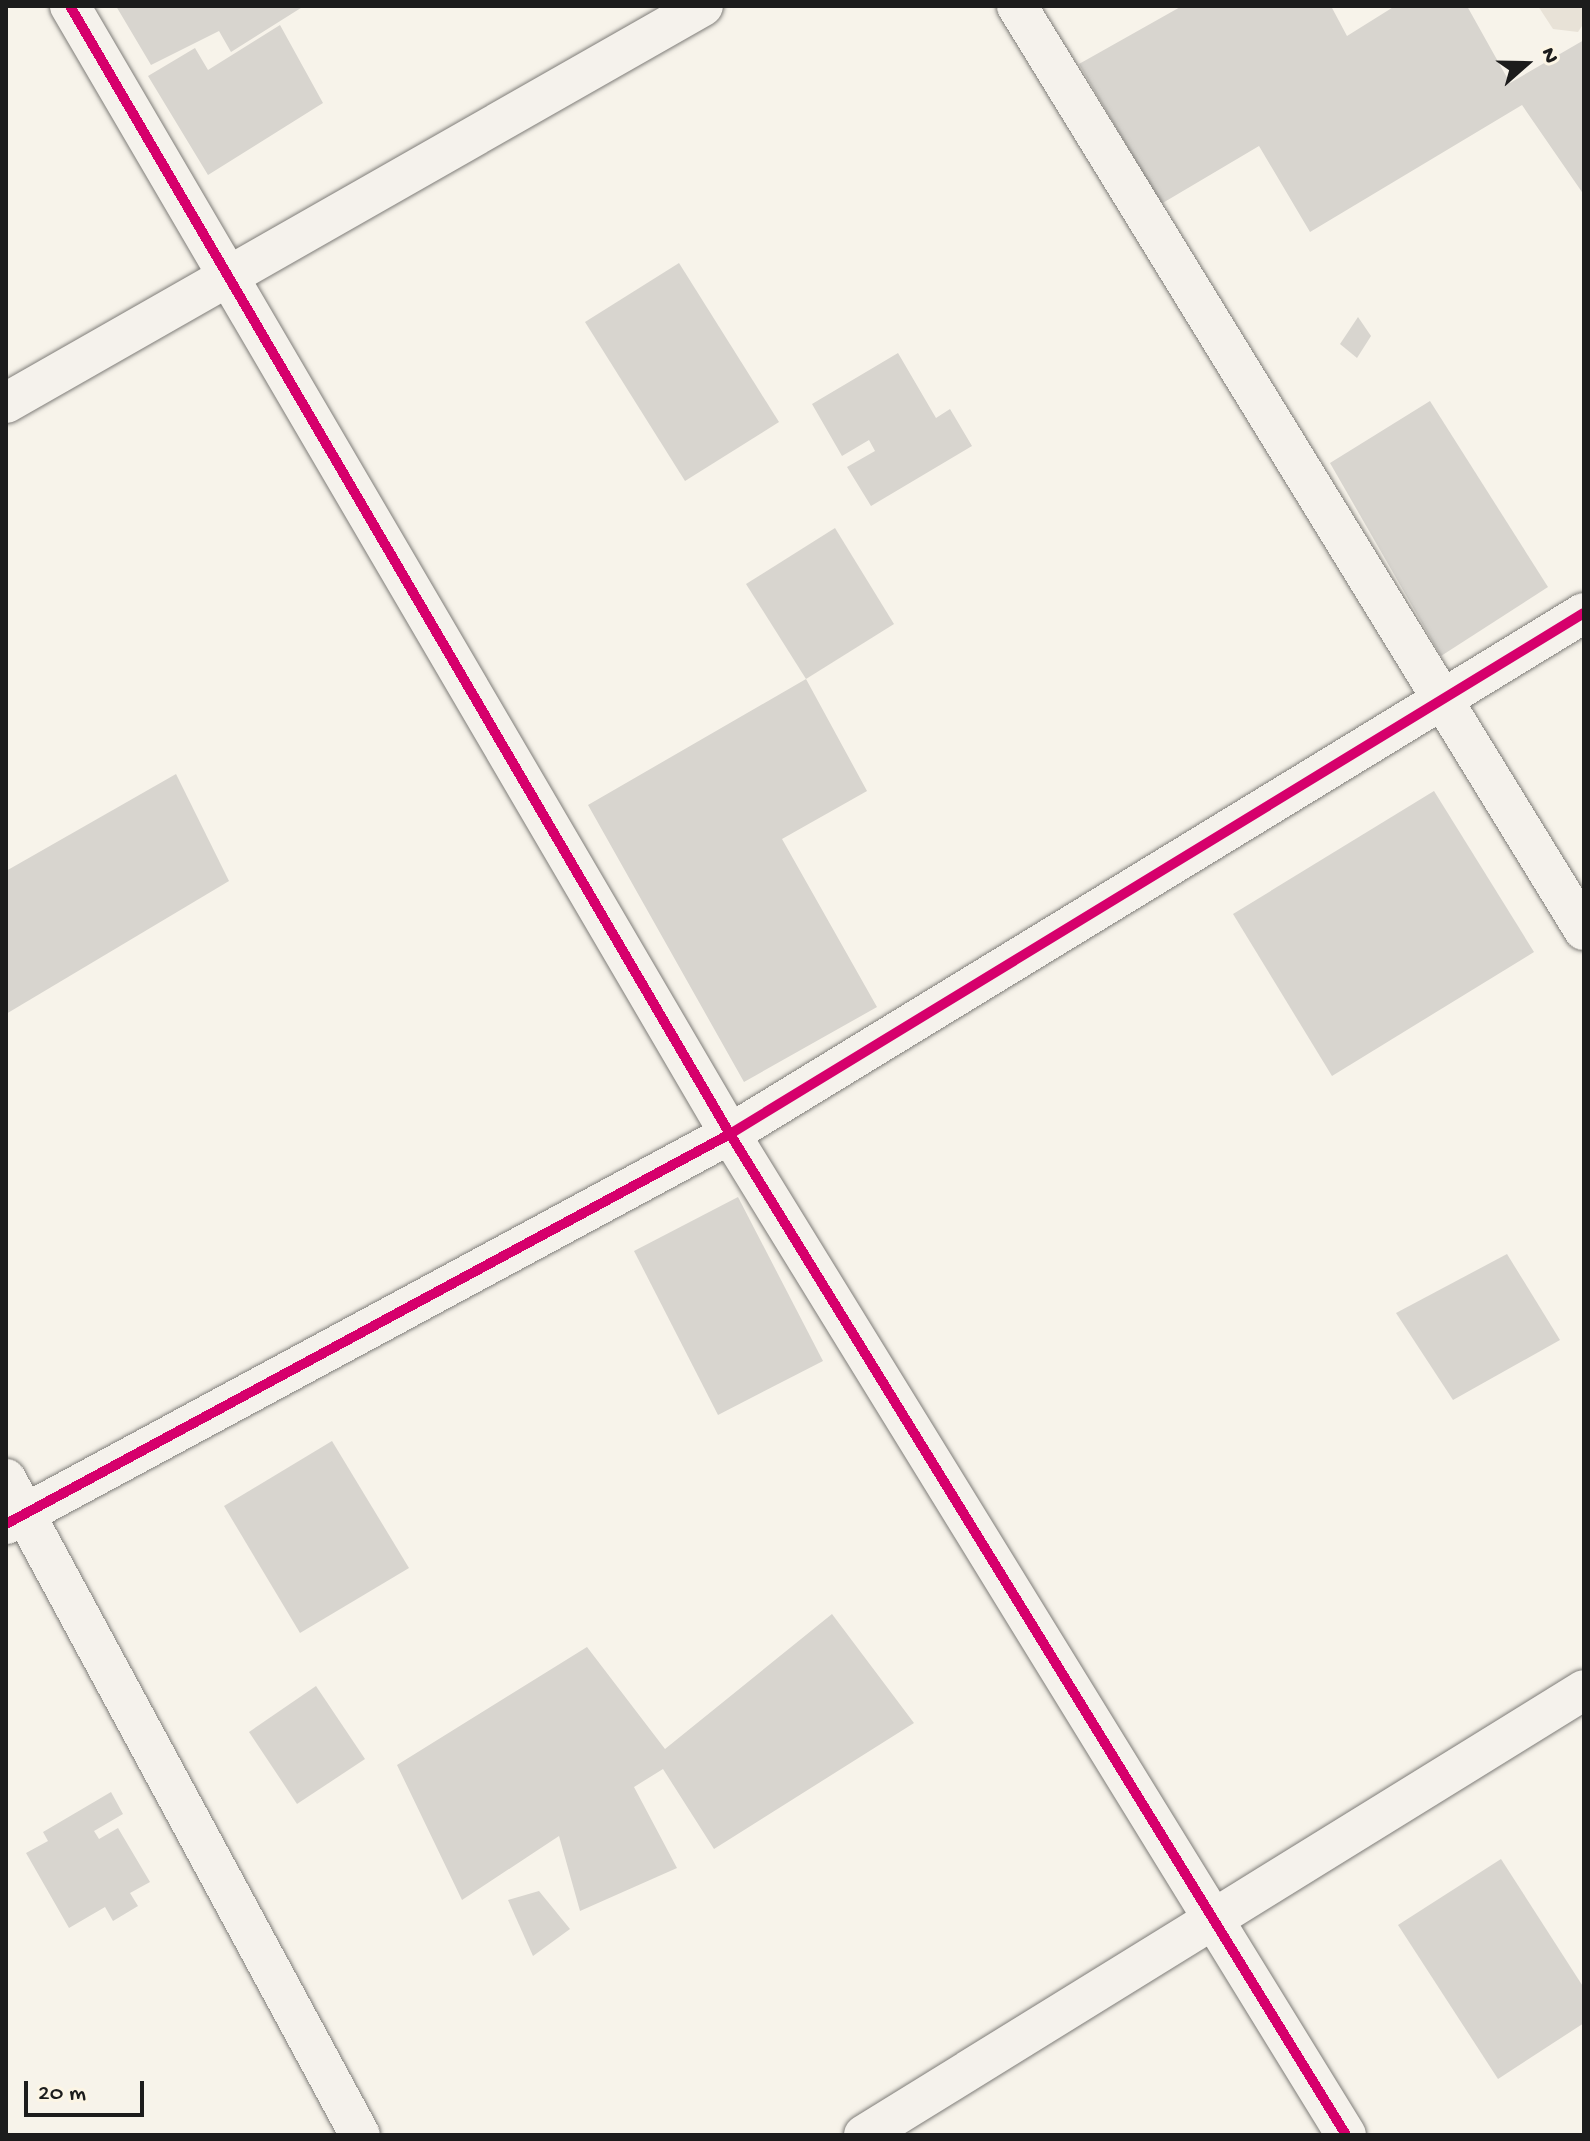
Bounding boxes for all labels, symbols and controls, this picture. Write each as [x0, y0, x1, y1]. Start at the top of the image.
north arrow [1486, 24, 1566, 104]
text: N [1534, 45, 1563, 67]
scale bar [28, 2065, 148, 2115]
text: 20 m [38, 2080, 86, 2109]

